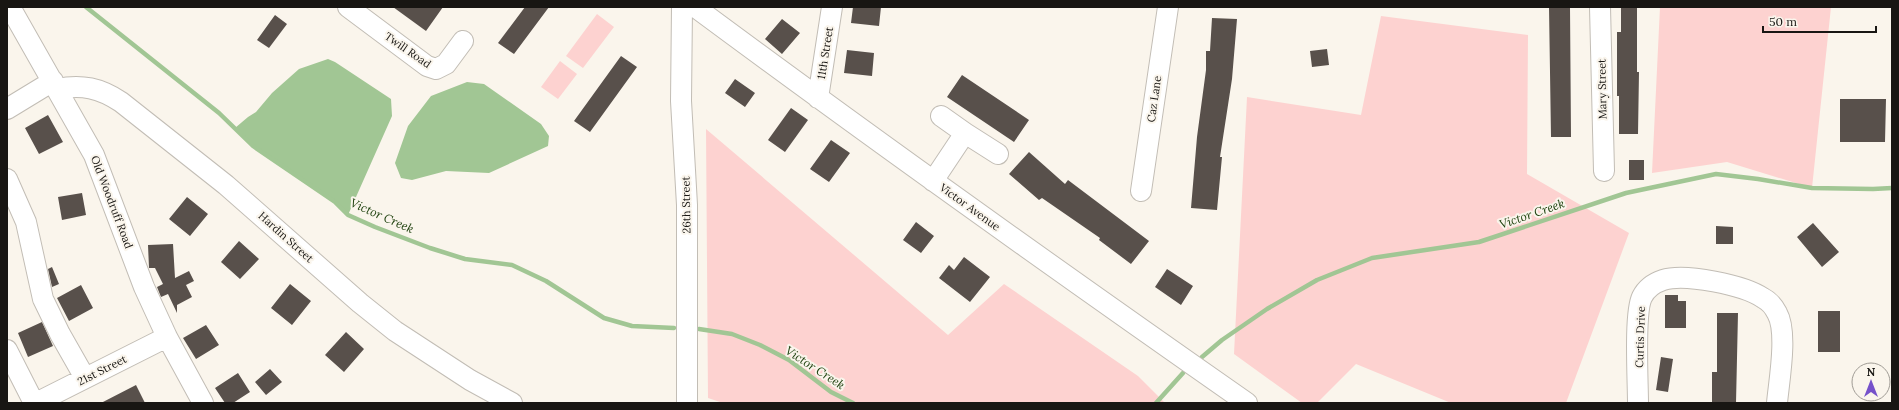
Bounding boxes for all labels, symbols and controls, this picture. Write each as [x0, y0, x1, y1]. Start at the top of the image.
scale bar [1763, 8, 1876, 34]
text: 50 m [1769, 14, 1797, 29]
street label: 11th Street [814, 25, 836, 80]
street label: Twill Road [382, 29, 434, 71]
street label: Mary Street [1594, 58, 1610, 119]
street label: Caz Lane [1144, 75, 1164, 123]
street label: Old Woodruff Road [88, 154, 136, 251]
street label: 26th Street [678, 176, 693, 234]
street label: Victor Avenue [936, 180, 1003, 234]
water label: Victor Creek [348, 195, 416, 236]
water label: Victor Creek [1497, 195, 1566, 232]
street label: Hardin Street [256, 209, 317, 266]
street label: Curtis Drive [1632, 306, 1648, 368]
water label: Victor Creek [783, 343, 848, 392]
street label: 21st Street [75, 351, 130, 388]
north arrow [1851, 362, 1891, 402]
text: N [1867, 365, 1876, 379]

